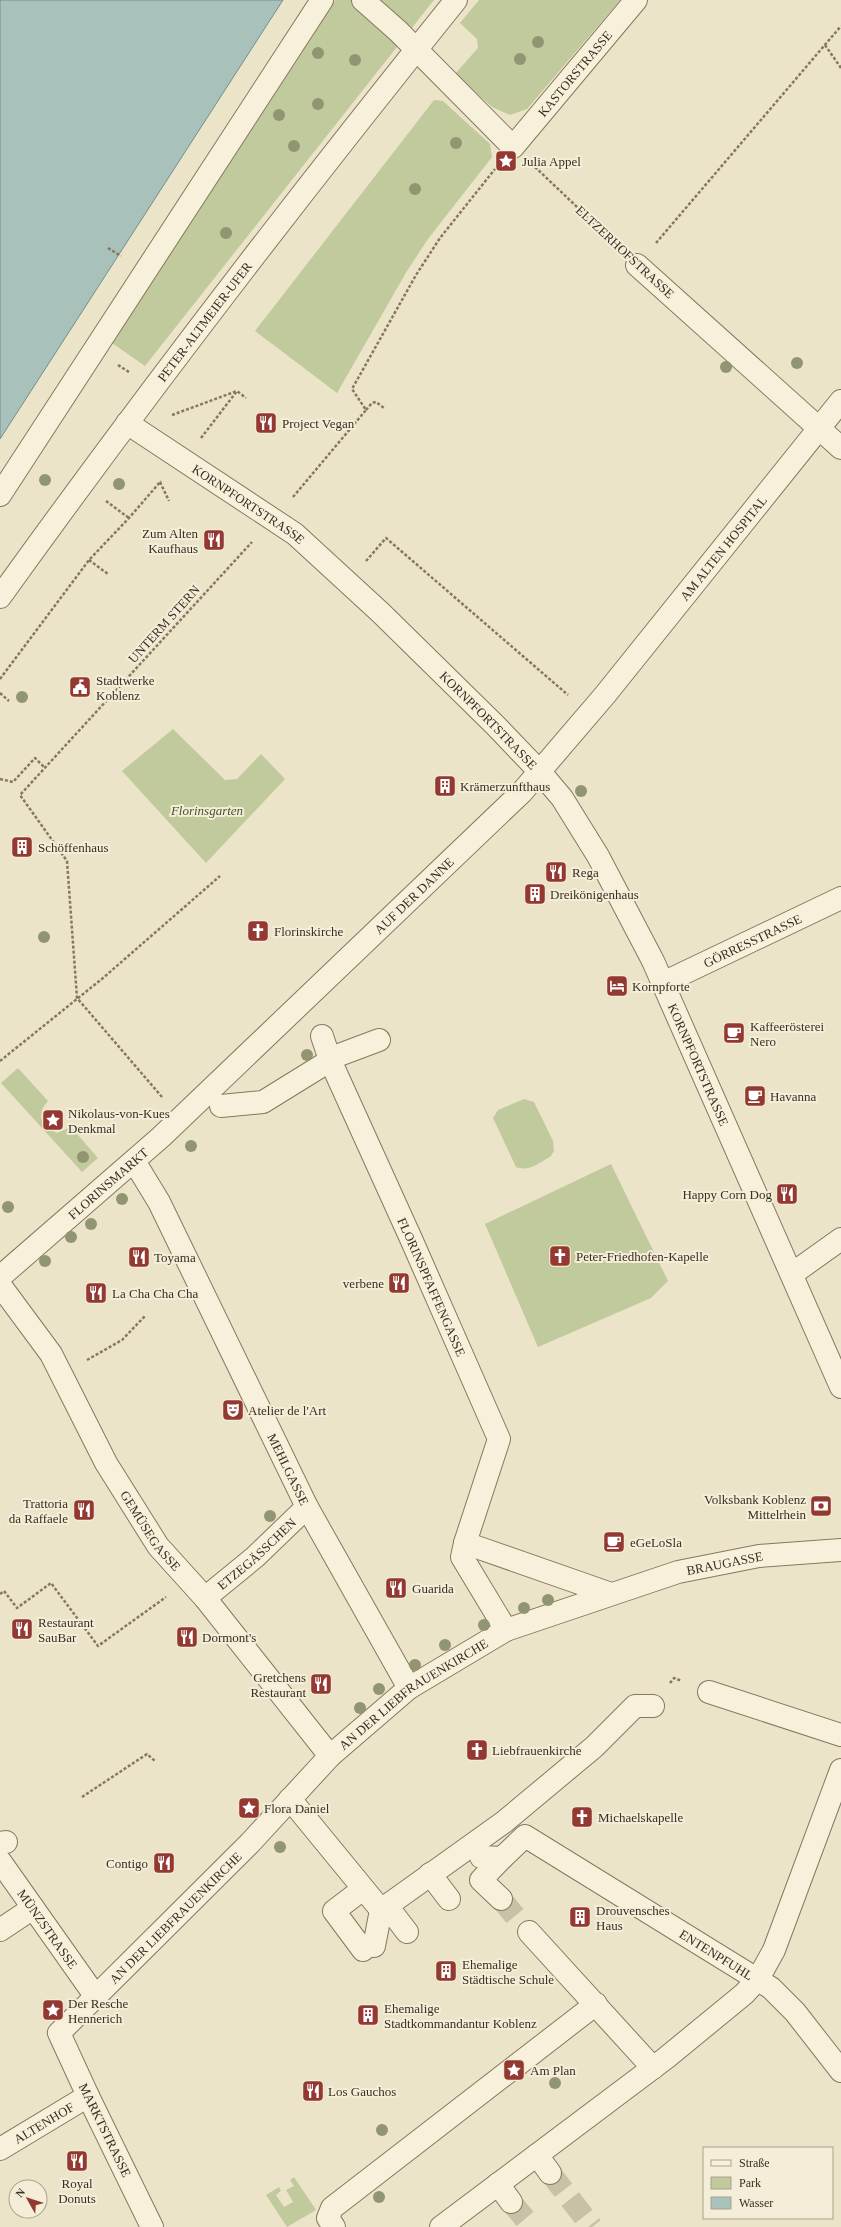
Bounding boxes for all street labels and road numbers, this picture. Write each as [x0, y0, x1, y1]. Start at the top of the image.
street label: KASTORSTRASSE [534, 27, 615, 119]
street label: ELTZERHOFSTRASSE [573, 203, 677, 301]
street label: PETER-ALTMEIER-UFER [154, 258, 255, 384]
street label: KORNPFORTSTRASSE [190, 461, 308, 547]
street label: AM ALTEN HOSPITAL [677, 492, 770, 603]
street label: UNTERM STERN [125, 582, 203, 666]
street label: KORNPFORTSTRASSE [437, 668, 541, 772]
street label: AUF DER DANNE [371, 854, 457, 937]
street label: GÖRRESSTRASSE [701, 911, 804, 970]
street label: KORNPFORTSTRASSE [665, 1001, 732, 1128]
street label: FLORINSMARKT [65, 1144, 151, 1222]
street label: FLORINSPFAFFENGASSE [395, 1215, 469, 1359]
street label: MEHLGASSE [265, 1431, 312, 1508]
street label: GEMÜSEGASSE [118, 1488, 184, 1574]
street label: ETZEGÄSSCHEN [214, 1514, 299, 1593]
street label: BRAUGASSE [685, 1548, 764, 1578]
street label: AN DER LIEBFRAUENKIRCHE [336, 1635, 490, 1753]
street label: AN DER LIEBFRAUENKIRCHE [106, 1848, 245, 1986]
street label: MÜNZSTRASSE [15, 1886, 81, 1972]
street label: ENTENPFUHL [677, 1926, 756, 1983]
street label: MARKTSTRASSE [76, 2081, 134, 2179]
street label: ALTENHOF [11, 2099, 76, 2147]

